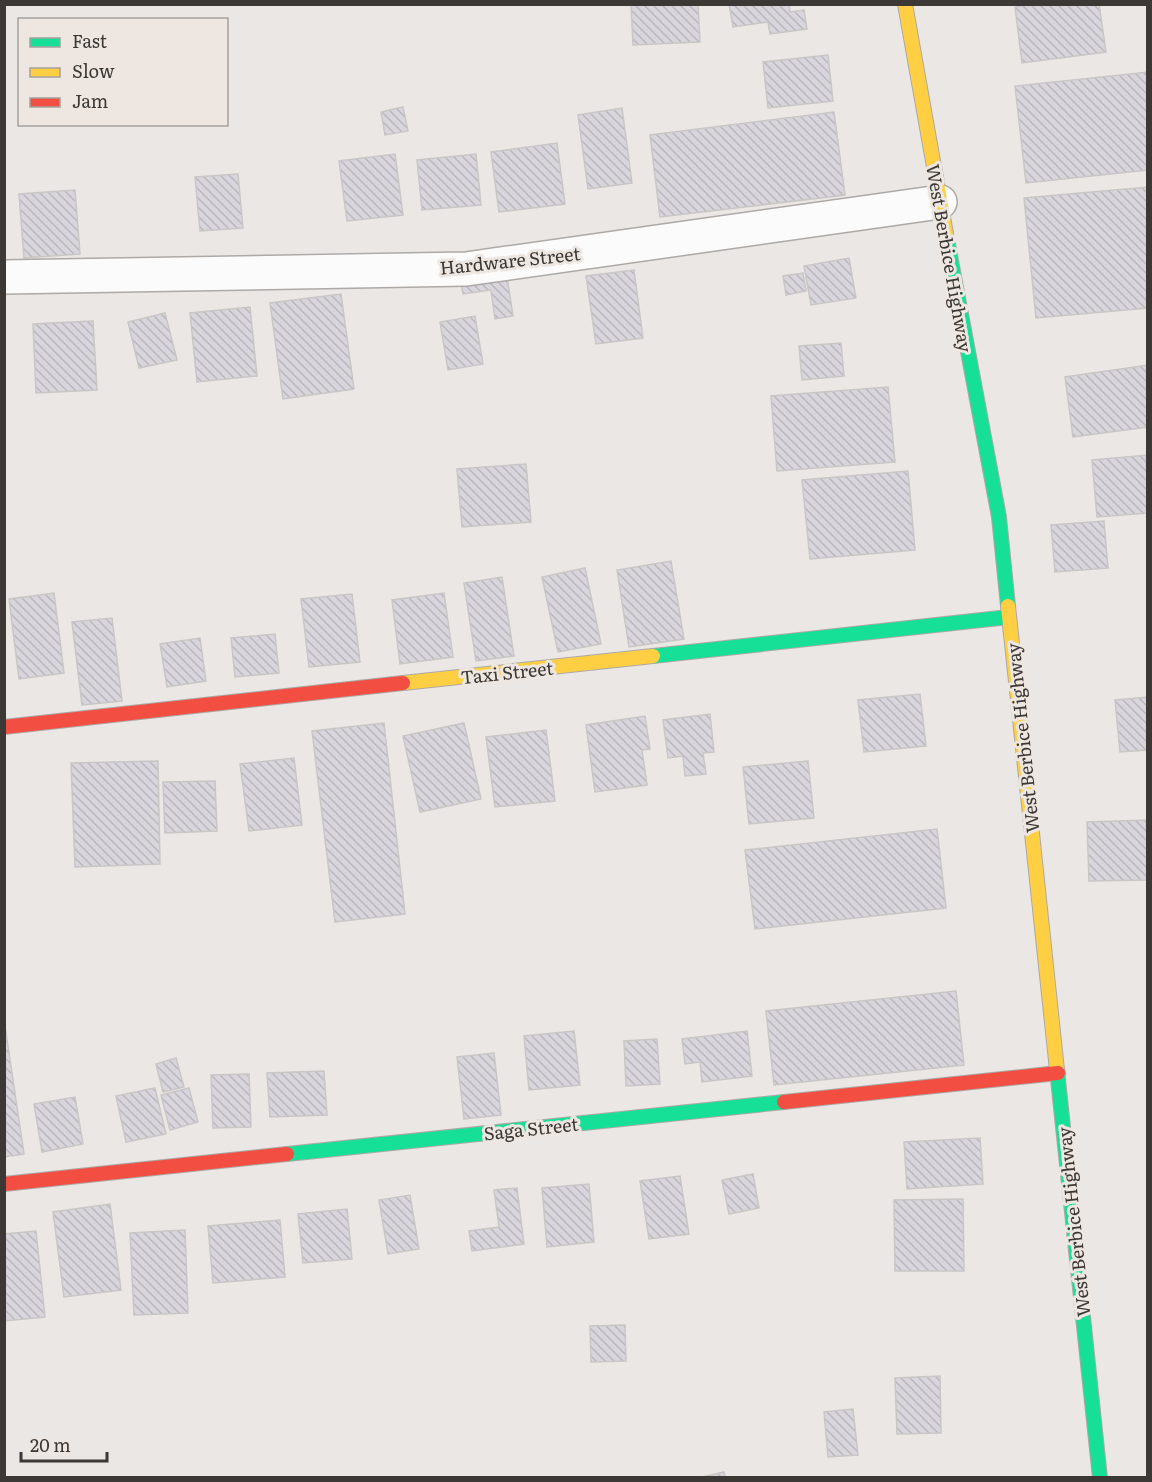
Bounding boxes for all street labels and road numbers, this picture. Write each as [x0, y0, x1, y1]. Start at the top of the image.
street label: West Berbice Highway [920, 162, 980, 355]
street label: Hardware Street [438, 239, 582, 281]
street label: West Berbice Highway [999, 641, 1045, 834]
street label: Taxi Street [459, 654, 555, 690]
street label: Saga Street [482, 1110, 580, 1146]
street label: West Berbice Highway [1050, 1125, 1096, 1318]

